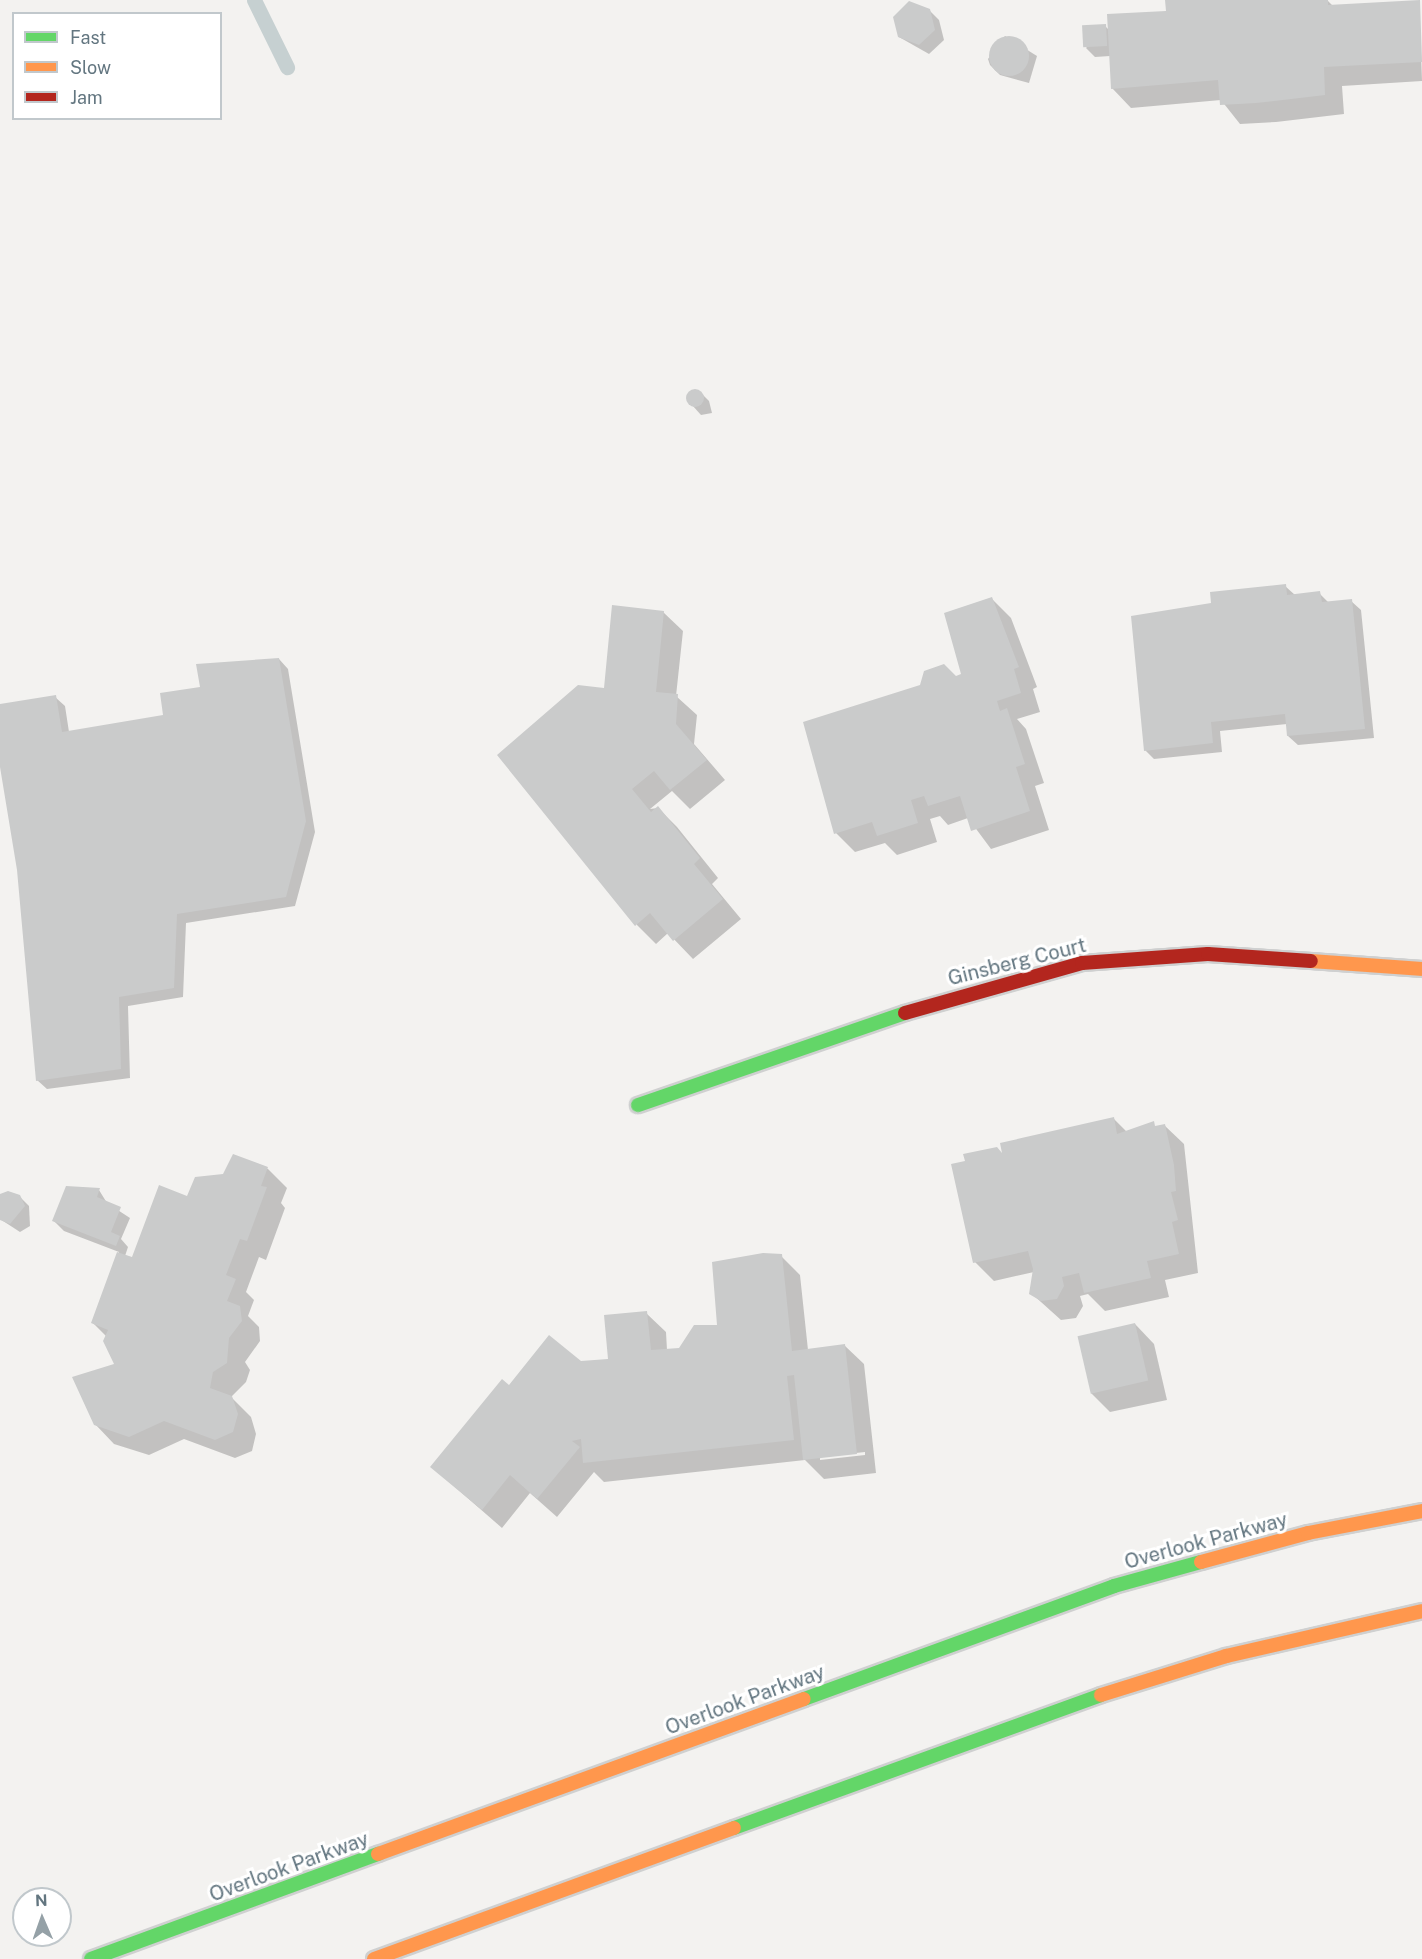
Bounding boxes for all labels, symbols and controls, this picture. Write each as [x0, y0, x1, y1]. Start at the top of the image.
legend [12, 12, 222, 120]
text: Fast [70, 27, 106, 48]
text: Slow [70, 57, 111, 78]
text: Jam [70, 87, 103, 108]
street label: Ginsberg Court [945, 933, 1089, 991]
street label: Overlook Parkway [1122, 1508, 1290, 1574]
street label: Overlook Parkway [662, 1660, 828, 1740]
street label: Overlook Parkway [206, 1827, 372, 1907]
north arrow [12, 1887, 72, 1947]
text: N [35, 1891, 48, 1910]

